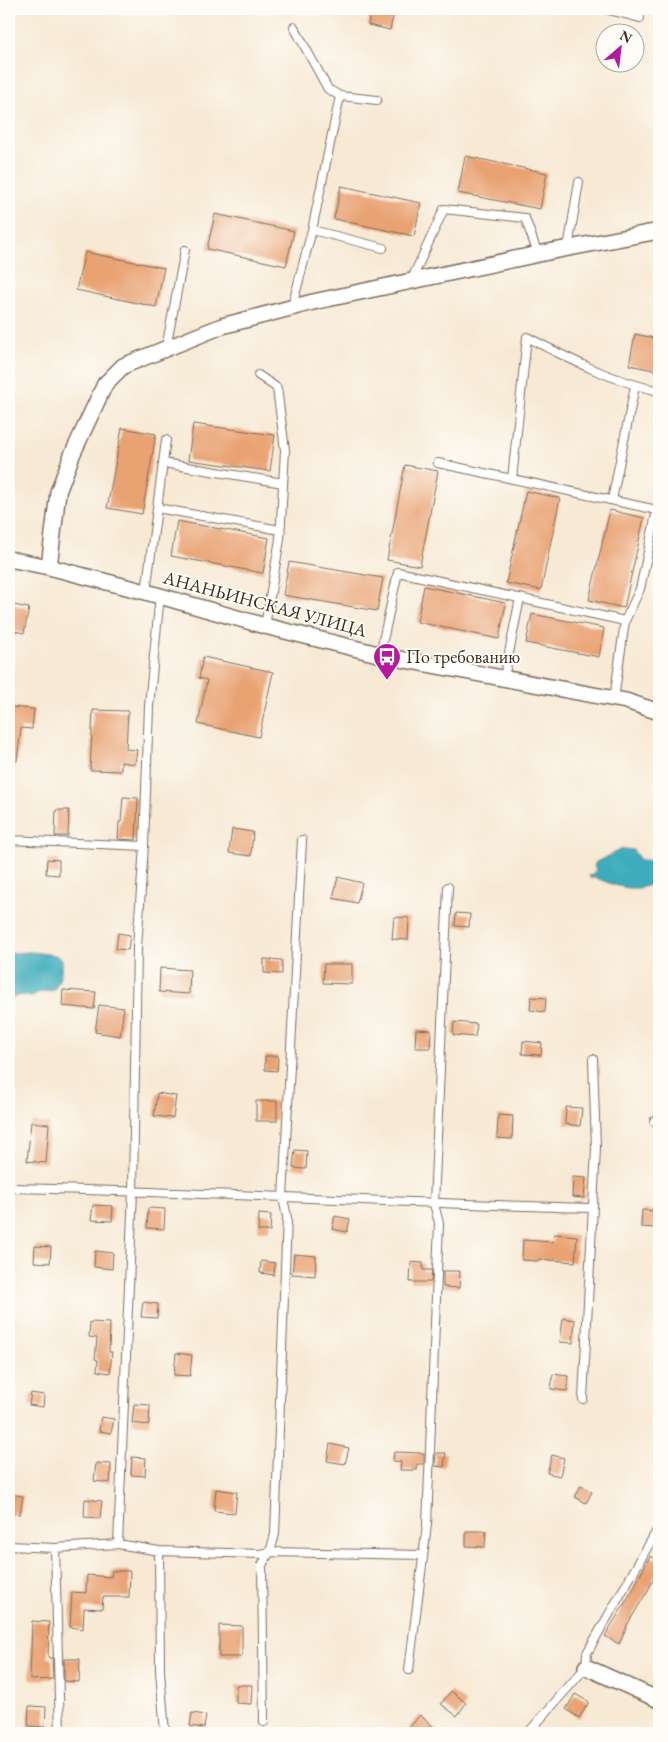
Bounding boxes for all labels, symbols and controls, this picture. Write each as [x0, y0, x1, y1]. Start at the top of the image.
north arrow [596, 22, 646, 72]
text: N [617, 26, 636, 47]
street label: АНАНЬИНСКАЯ УЛИЦА [160, 565, 370, 642]
bus stop icon: По требованию [372, 642, 402, 681]
place label: По требованию [406, 645, 520, 668]

